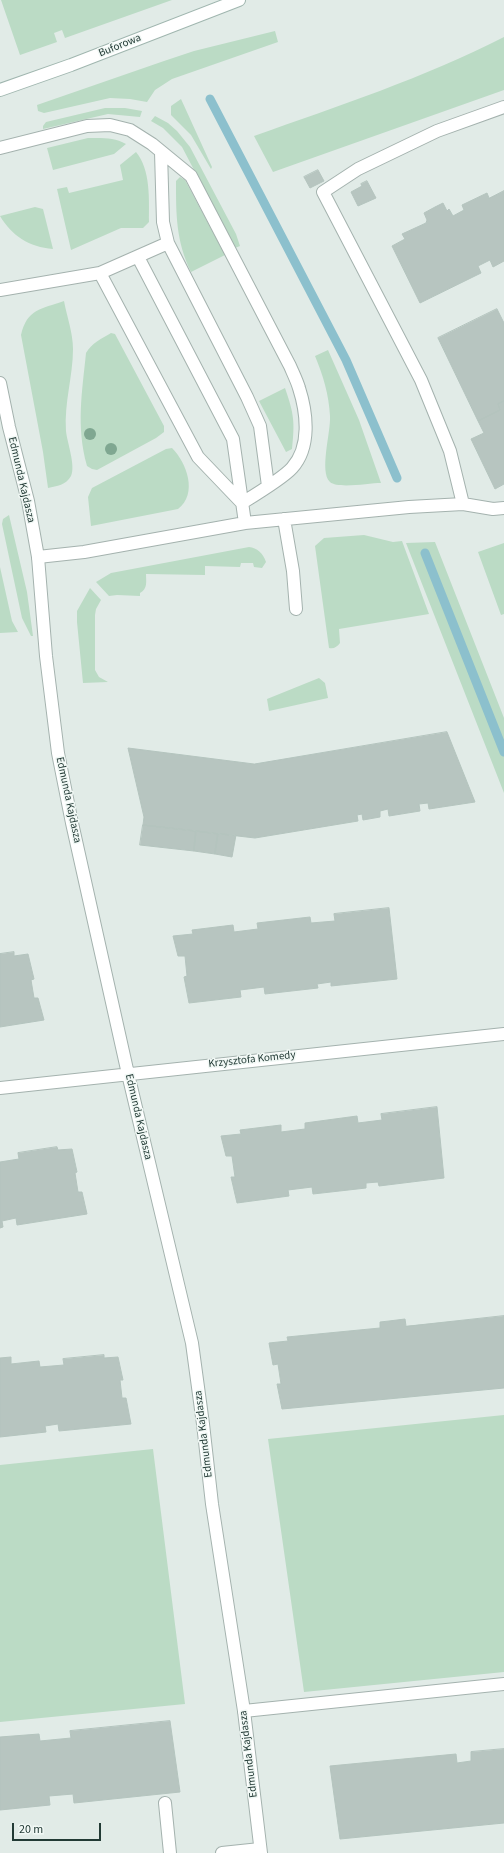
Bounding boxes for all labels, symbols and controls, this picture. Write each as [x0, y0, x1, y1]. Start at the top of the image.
street label: Buforowa [97, 32, 143, 60]
street label: Edmunda Kajdasza [5, 436, 37, 524]
street label: Edmunda Kajdasza [52, 756, 84, 844]
street label: Krzysztofa Komedy [208, 1049, 296, 1071]
street label: Edmunda Kajdasza [122, 1073, 154, 1161]
street label: Edmunda Kajdasza [192, 1390, 216, 1478]
street label: Edmunda Kajdasza [237, 1710, 261, 1798]
scale bar [14, 1815, 103, 1841]
text: 20 m [19, 1821, 43, 1838]

